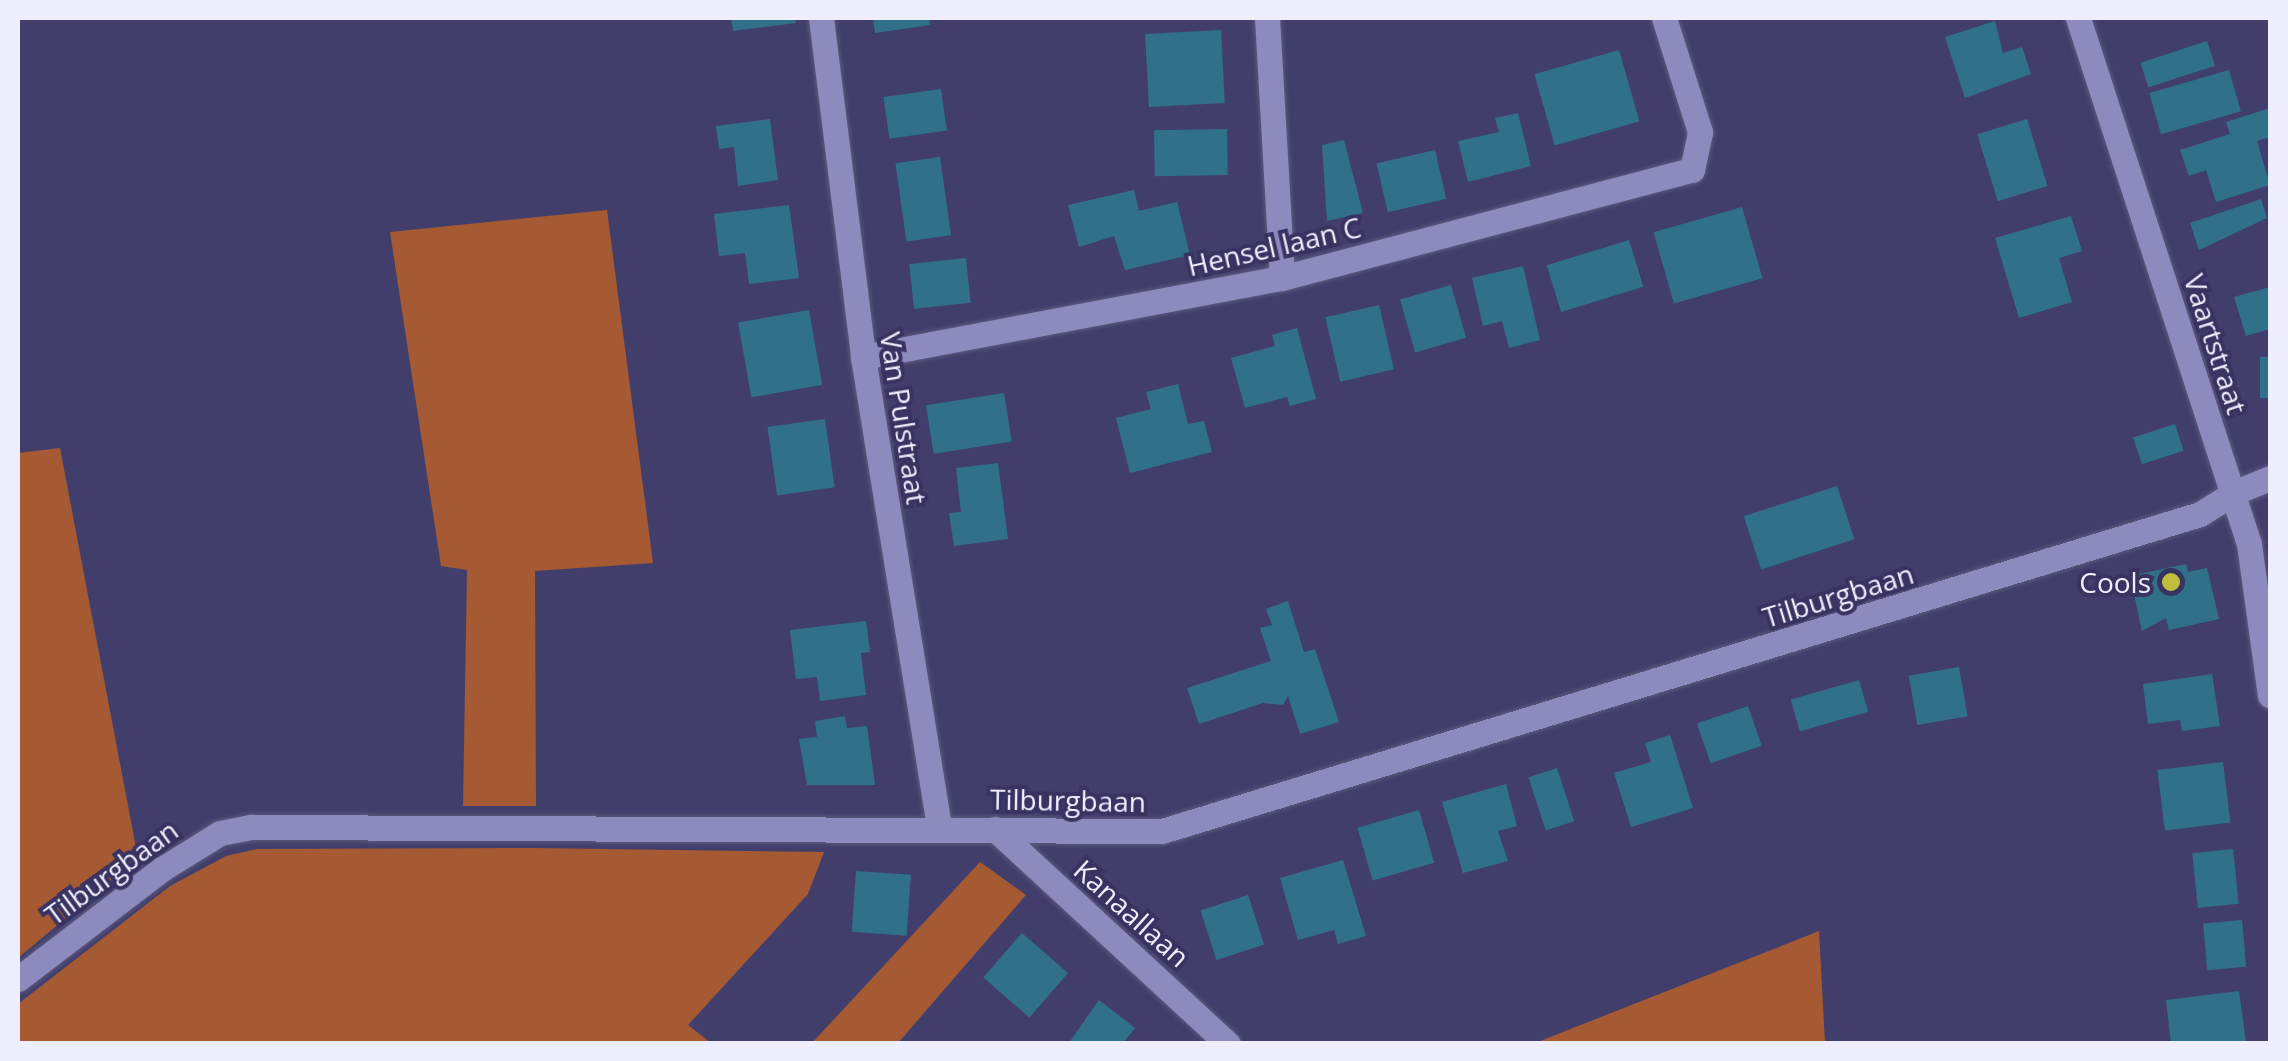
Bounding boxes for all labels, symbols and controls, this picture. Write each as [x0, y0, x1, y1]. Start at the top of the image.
street label: Hensel laan C [1184, 210, 1364, 282]
street label: Vaartstraat [2178, 270, 2254, 418]
street label: Van Pulstraat [874, 330, 934, 506]
street label: Tilburgbaan [1759, 556, 1917, 634]
place label: Cools [2079, 565, 2151, 599]
marker: Cools [2160, 571, 2182, 593]
street label: Tilburgbaan [990, 782, 1146, 818]
street label: Tilburgbaan [38, 813, 184, 931]
street label: Kanaallaan [1067, 853, 1197, 973]

